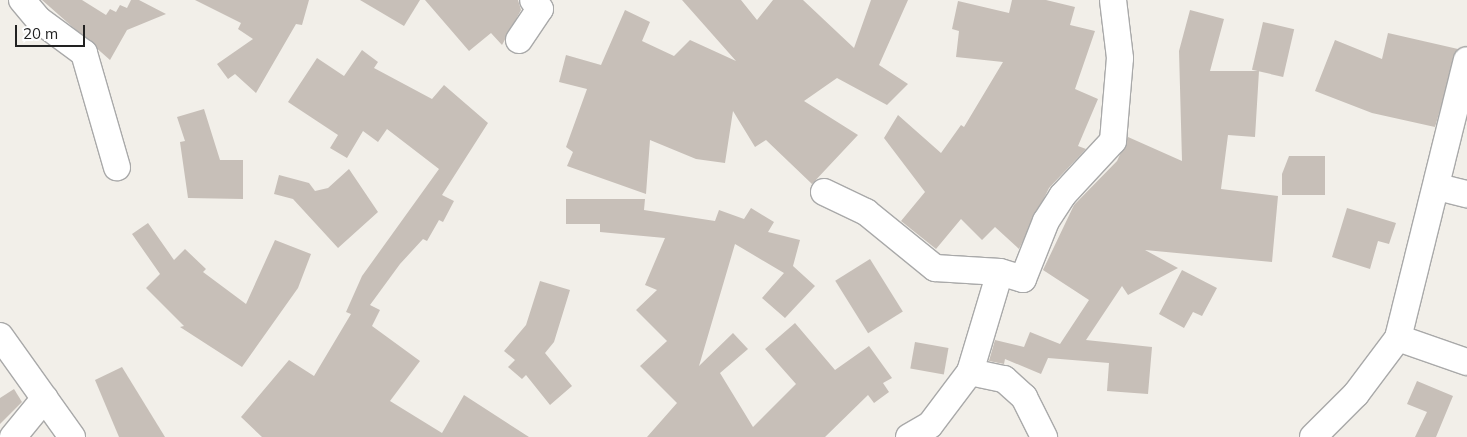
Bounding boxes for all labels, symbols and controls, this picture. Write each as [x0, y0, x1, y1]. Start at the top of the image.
scale bar [18, 15, 88, 47]
text: 20 m [23, 24, 58, 43]

